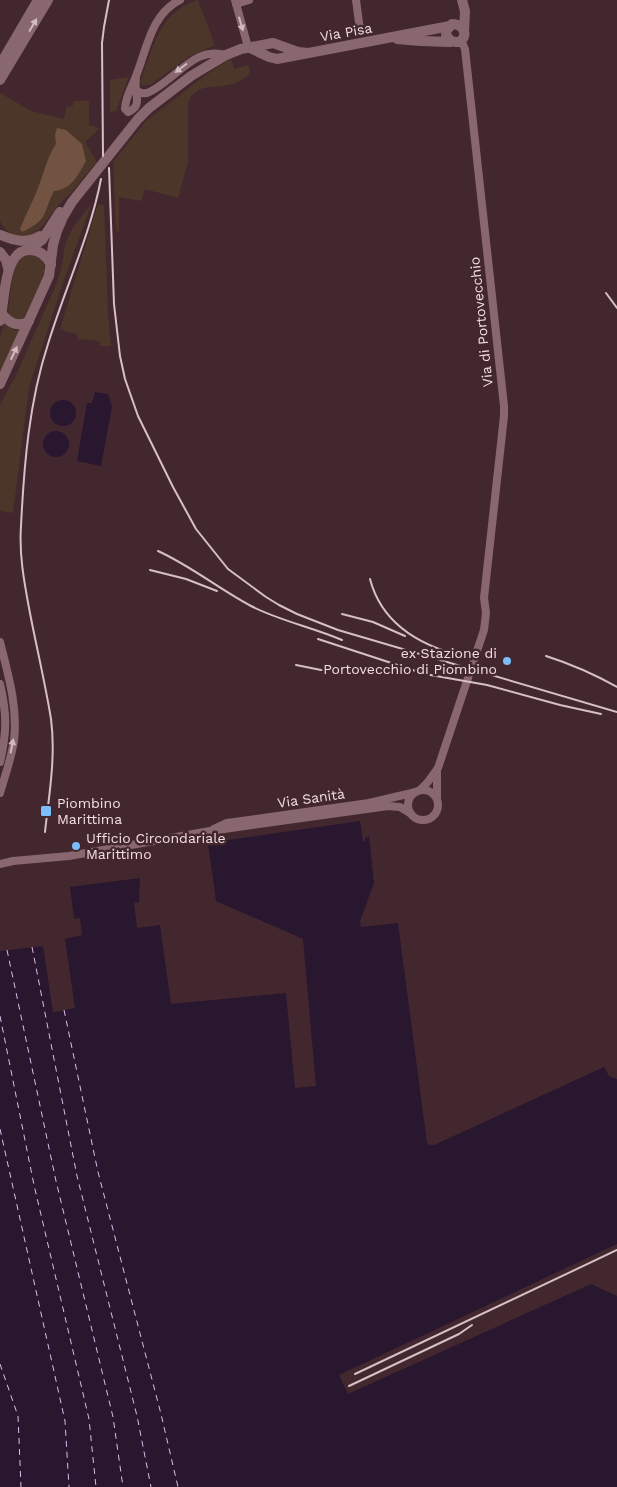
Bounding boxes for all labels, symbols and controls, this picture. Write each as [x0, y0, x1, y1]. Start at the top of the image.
one-way arrow [238, 16, 246, 31]
one-way arrow [29, 18, 37, 33]
street label: Via Pisa [319, 20, 373, 44]
one-way arrow [175, 63, 188, 74]
street label: Via di Portovecchio [466, 256, 496, 388]
one-way arrow [11, 346, 19, 360]
place label: ex Stazione di Portovecchio di Piombino [323, 645, 497, 677]
marker: ex Stazione di Portovecchio di Piombino [501, 655, 513, 667]
one-way arrow [9, 738, 17, 754]
street label: Via Sanità [276, 785, 346, 811]
place label: Piombino Marittima [57, 795, 122, 827]
marker: Piombino Marittima [39, 804, 53, 818]
place label: Ufficio Circondariale Marittimo [86, 830, 226, 862]
marker: Ufficio Circondariale Marittimo [70, 840, 82, 852]

